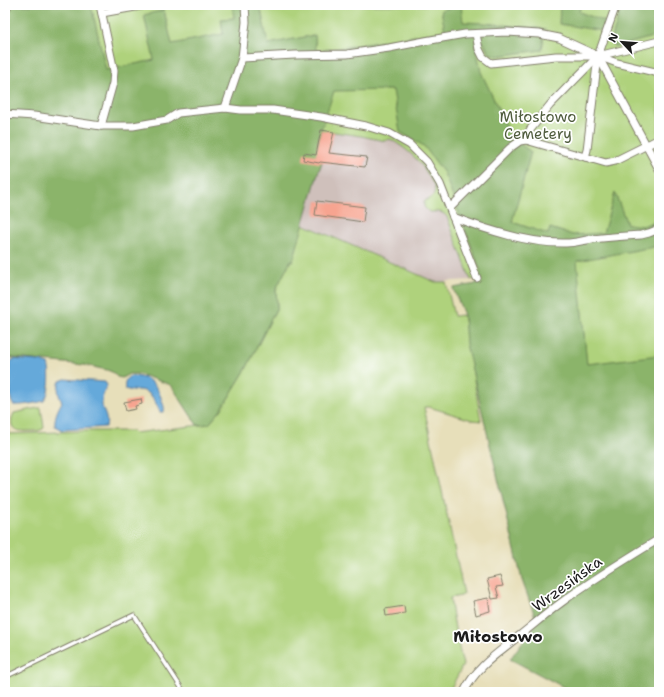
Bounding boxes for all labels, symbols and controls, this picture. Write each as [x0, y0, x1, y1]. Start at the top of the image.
north arrow [602, 22, 642, 62]
text: N [605, 30, 622, 45]
park label: Miłostowo Cemetery [500, 107, 576, 144]
street label: Wrzesińska [528, 551, 607, 616]
district label: Miłostowo [453, 626, 543, 647]

